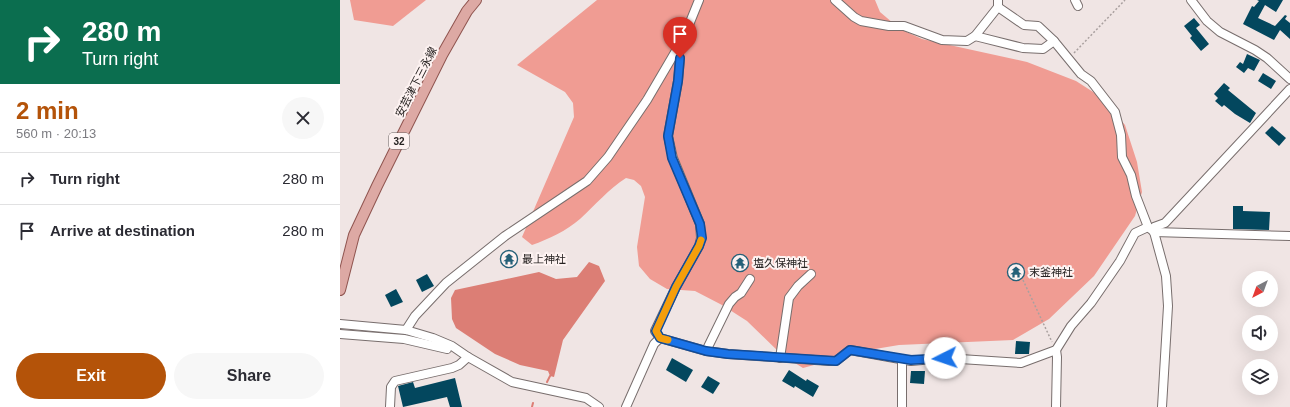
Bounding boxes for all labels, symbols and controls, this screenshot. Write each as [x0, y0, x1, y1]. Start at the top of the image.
icon: right [16, 16, 68, 68]
text: 280 m [82, 16, 161, 47]
pin [663, 17, 697, 58]
icon: arrive [669, 23, 691, 45]
street label: 安芸津下三永線 [393, 45, 439, 119]
text: Turn right [82, 49, 158, 69]
text: 2 min [16, 97, 79, 124]
button: close [282, 97, 324, 139]
text: 560 m · 20:13 [16, 126, 96, 141]
road number: 32 [389, 133, 409, 149]
icon: right [16, 168, 38, 190]
text: Turn right [50, 170, 120, 187]
text: 280 m [282, 170, 324, 187]
icon: arrive [16, 220, 38, 242]
text: Arrive at destination [50, 222, 195, 239]
text: 280 m [282, 222, 324, 239]
temple icon: 最上神社 [499, 249, 519, 269]
place label: 最上神社 [522, 253, 566, 265]
temple icon: 塩久保神社 [730, 253, 750, 273]
place label: 塩久保神社 [753, 257, 808, 269]
temple icon: 末釜神社 [1006, 262, 1026, 282]
place label: 末釜神社 [1029, 266, 1073, 278]
north arrow [1242, 271, 1278, 307]
map controls [1242, 271, 1278, 395]
button: sound [1242, 315, 1278, 351]
position arrow [924, 337, 966, 379]
button: Exit [16, 353, 166, 399]
button: Share [174, 353, 324, 399]
button: layers [1242, 359, 1278, 395]

